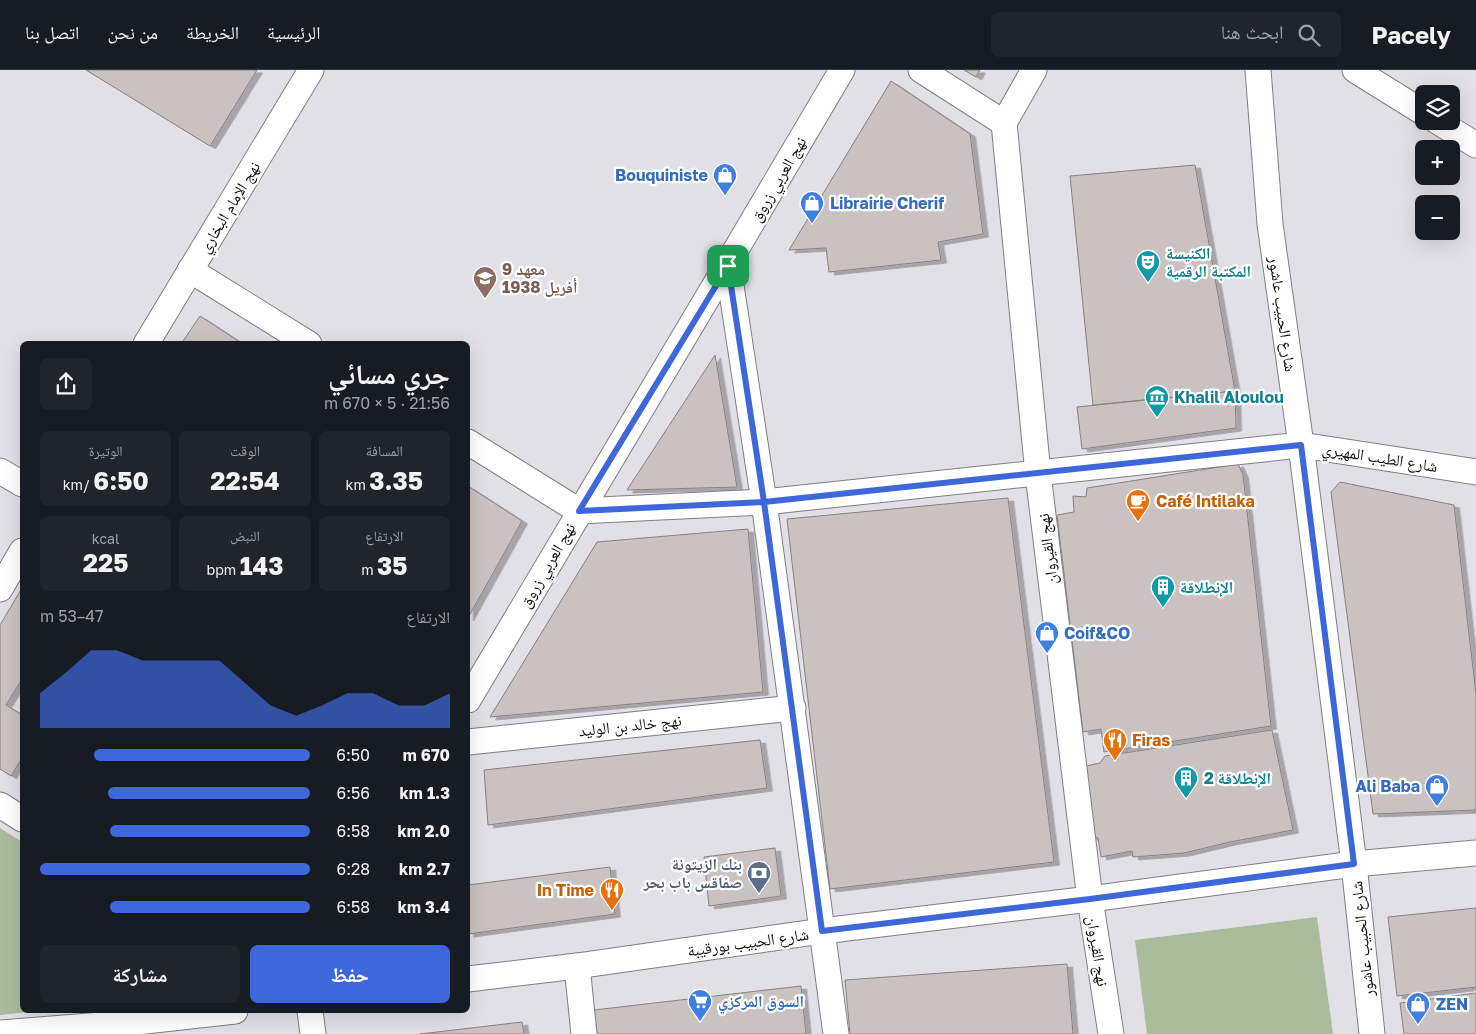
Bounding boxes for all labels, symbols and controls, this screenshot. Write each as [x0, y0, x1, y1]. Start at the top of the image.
search box [991, 12, 1341, 57]
text: ابحث هنا [1221, 20, 1283, 43]
text: Pacely [1371, 20, 1451, 49]
text: اتصل بنا [25, 21, 79, 43]
text: من نحن [107, 21, 158, 43]
text: الخريطة [186, 21, 239, 43]
text: الرئيسية [267, 21, 320, 43]
icon: search [1295, 21, 1323, 49]
map controls [1415, 85, 1460, 240]
button: layers [1415, 85, 1460, 130]
street label: نهج العربي زروق [746, 133, 813, 227]
button: + [1415, 140, 1460, 185]
street label: نهج الإمام البخاري [194, 158, 267, 258]
shop icon: Bouquiniste [712, 162, 738, 196]
place label: Bouquiniste [615, 165, 708, 185]
shop icon: Librairie Cherif [799, 190, 825, 224]
place label: Librairie Cherif [830, 193, 944, 213]
button: − [1415, 195, 1460, 240]
place label: الكنيسة المكتبة الرقمية [1166, 243, 1251, 281]
pin [707, 245, 749, 287]
theatre icon: الكنيسة المكتبة الرقمية [1135, 249, 1161, 283]
icon: arrive [714, 252, 742, 280]
street label: شارع الحبيب عاشور [1264, 254, 1301, 373]
place label: معهد 9 أفريل 1938 [502, 259, 577, 297]
school or university icon: معهد 9 أفريل 1938 [472, 265, 498, 299]
text: جري مسائي [328, 357, 450, 390]
button: share [40, 358, 92, 410]
museum icon: Khalil Aloulou [1144, 384, 1170, 418]
place label: Khalil Aloulou [1174, 387, 1284, 407]
text: 21:56 · 5 × 670 m [324, 393, 450, 413]
street label: شارع الطيب المهيري [1320, 438, 1439, 479]
text: الوتيرة [89, 442, 123, 459]
text: الوقت [230, 442, 260, 459]
text: المسافة [366, 442, 403, 459]
text: 6:50 [93, 465, 149, 496]
text: 22:54 [210, 465, 280, 496]
text: 3.35 [369, 465, 423, 496]
text: /km [63, 476, 93, 493]
text: km [346, 476, 369, 493]
cafe icon: Café Intilaka [1125, 488, 1151, 522]
place label: Café Intilaka [1156, 491, 1255, 511]
street label: نهج القيروان [1033, 512, 1062, 586]
street label: نهج العربي زروق [515, 519, 582, 613]
text: النبض [230, 527, 260, 544]
text: الارتفاع [365, 527, 403, 544]
text: kcal [92, 530, 120, 547]
text: 225 [83, 547, 129, 578]
text: 143 [240, 550, 283, 581]
text: 35 [377, 550, 408, 581]
text: bpm [207, 561, 240, 578]
text: m [361, 561, 377, 578]
building icon: الإنطلاقة [1150, 574, 1176, 608]
place label: الإنطلاقة [1180, 577, 1233, 597]
text: 47–53 m [40, 606, 104, 626]
text: الارتفاع [406, 607, 450, 627]
shop icon: Coif&CO [1034, 620, 1060, 654]
place label: Coif&CO [1064, 623, 1130, 643]
street label: نهج خالد بن الوليد [577, 710, 683, 741]
restaurant icon: Firas [1102, 727, 1128, 761]
place label: Firas [1132, 730, 1170, 750]
text: 6:50 [336, 745, 370, 765]
text: 670 m [403, 745, 450, 765]
building icon: الإنطلاقة 2 [1173, 765, 1199, 799]
place label: الإنطلاقة 2 [1204, 768, 1271, 788]
shop icon: Ali Baba [1424, 773, 1450, 807]
place label: Ali Baba [1355, 776, 1420, 796]
text: 6:56 [337, 783, 370, 803]
text: 1.3 km [400, 783, 450, 803]
text: 6:58 [336, 821, 370, 841]
text: 2.0 km [397, 821, 450, 841]
place label: بنك الزيتونة صفاقس باب بحر [642, 854, 742, 892]
text: 6:28 [336, 859, 370, 879]
text: 2.7 km [399, 859, 450, 879]
bank icon: بنك الزيتونة صفاقس باب بحر [746, 860, 772, 894]
restaurant icon: In Time [599, 877, 625, 911]
place label: In Time [537, 880, 594, 900]
street label: شارع الحبيب عاشور [1346, 880, 1379, 999]
text: 6:58 [336, 897, 370, 917]
text: 3.4 km [398, 897, 450, 917]
street label: نهج القيروان [1082, 914, 1113, 988]
street label: شارع الحبيب بورقيبة [686, 924, 810, 961]
button: مشاركة [40, 945, 240, 1003]
button: حفظ [250, 945, 450, 1003]
supermarket icon: السوق المركزي [687, 988, 713, 1022]
place label: السوق المركزي [718, 991, 804, 1014]
shop icon: ZEN [1405, 991, 1431, 1025]
place label: ZEN [1436, 994, 1468, 1014]

